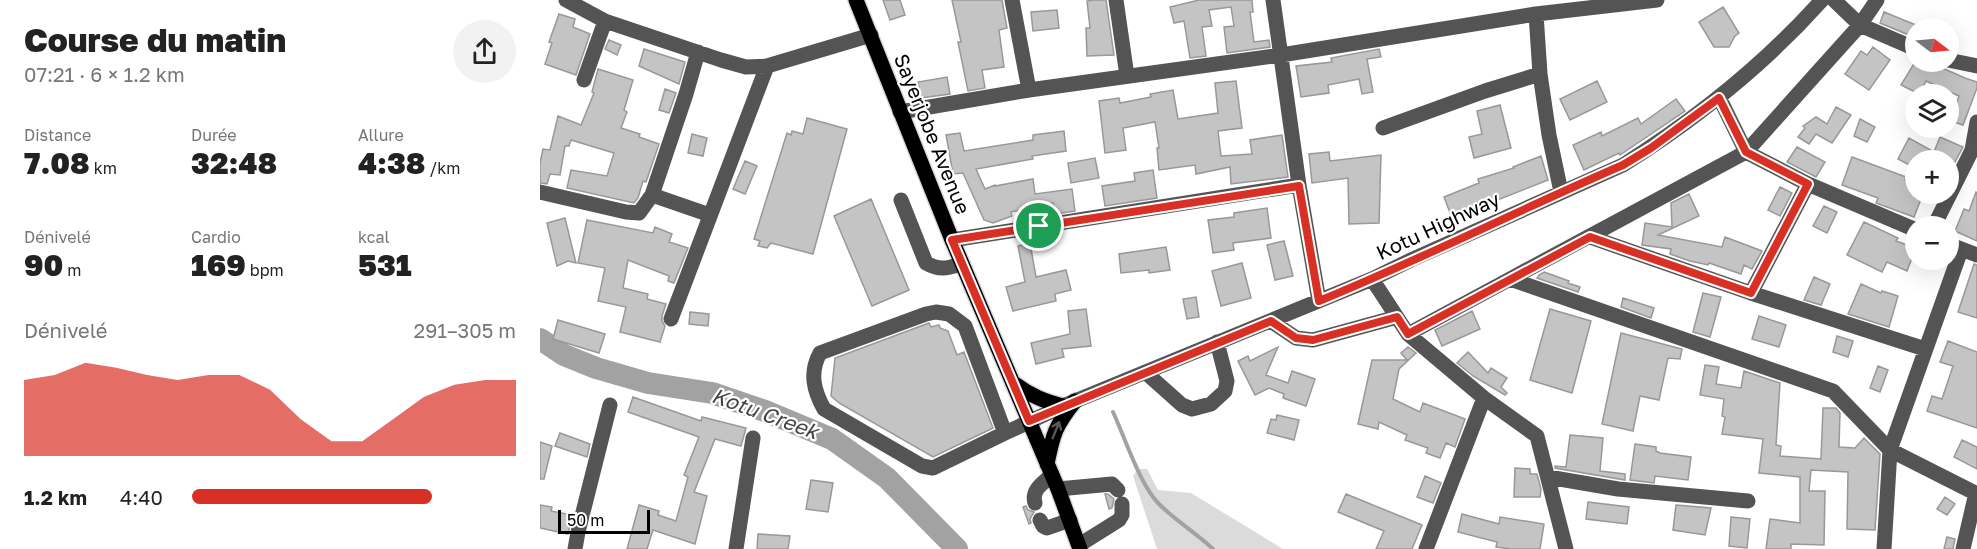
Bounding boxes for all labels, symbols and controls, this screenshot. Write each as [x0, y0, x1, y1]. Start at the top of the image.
north arrow [1905, 18, 1959, 72]
map controls [1905, 18, 1959, 270]
text: Course du matin [24, 20, 286, 59]
button: share [453, 20, 516, 83]
street label: Sayerjobe Avenue [890, 50, 976, 217]
text: 07:21 · 6 × 1.2 km [24, 62, 185, 86]
button: layers [1905, 84, 1959, 138]
text: Distance [24, 125, 91, 145]
text: Durée [191, 125, 237, 145]
text: Allure [358, 125, 404, 145]
text: 7.08 [24, 145, 90, 181]
text: 32:48 [191, 145, 277, 181]
text: 4:38 [358, 145, 426, 181]
button: + [1905, 150, 1959, 204]
text: km [90, 158, 117, 178]
text: /km [426, 158, 460, 178]
street label: Kotu Highway [1372, 186, 1503, 264]
pin [1013, 200, 1064, 251]
icon: arrive [1022, 209, 1055, 242]
button: − [1905, 216, 1959, 270]
text: Dénivelé [24, 227, 91, 247]
text: Cardio [191, 227, 241, 247]
text: kcal [358, 227, 390, 247]
text: 90 [24, 247, 63, 283]
text: 169 [191, 247, 246, 283]
text: 531 [358, 247, 412, 283]
text: m [63, 260, 81, 280]
text: bpm [246, 260, 284, 280]
text: Dénivelé [24, 318, 107, 342]
text: 291–305 m [414, 318, 516, 342]
water label: Kotu Creek [709, 382, 824, 445]
one-way arrow [1051, 422, 1062, 440]
text: 1.2 km [24, 485, 87, 509]
text: 4:40 [120, 485, 163, 509]
scale bar [558, 507, 650, 534]
text: 50 m [567, 510, 604, 530]

